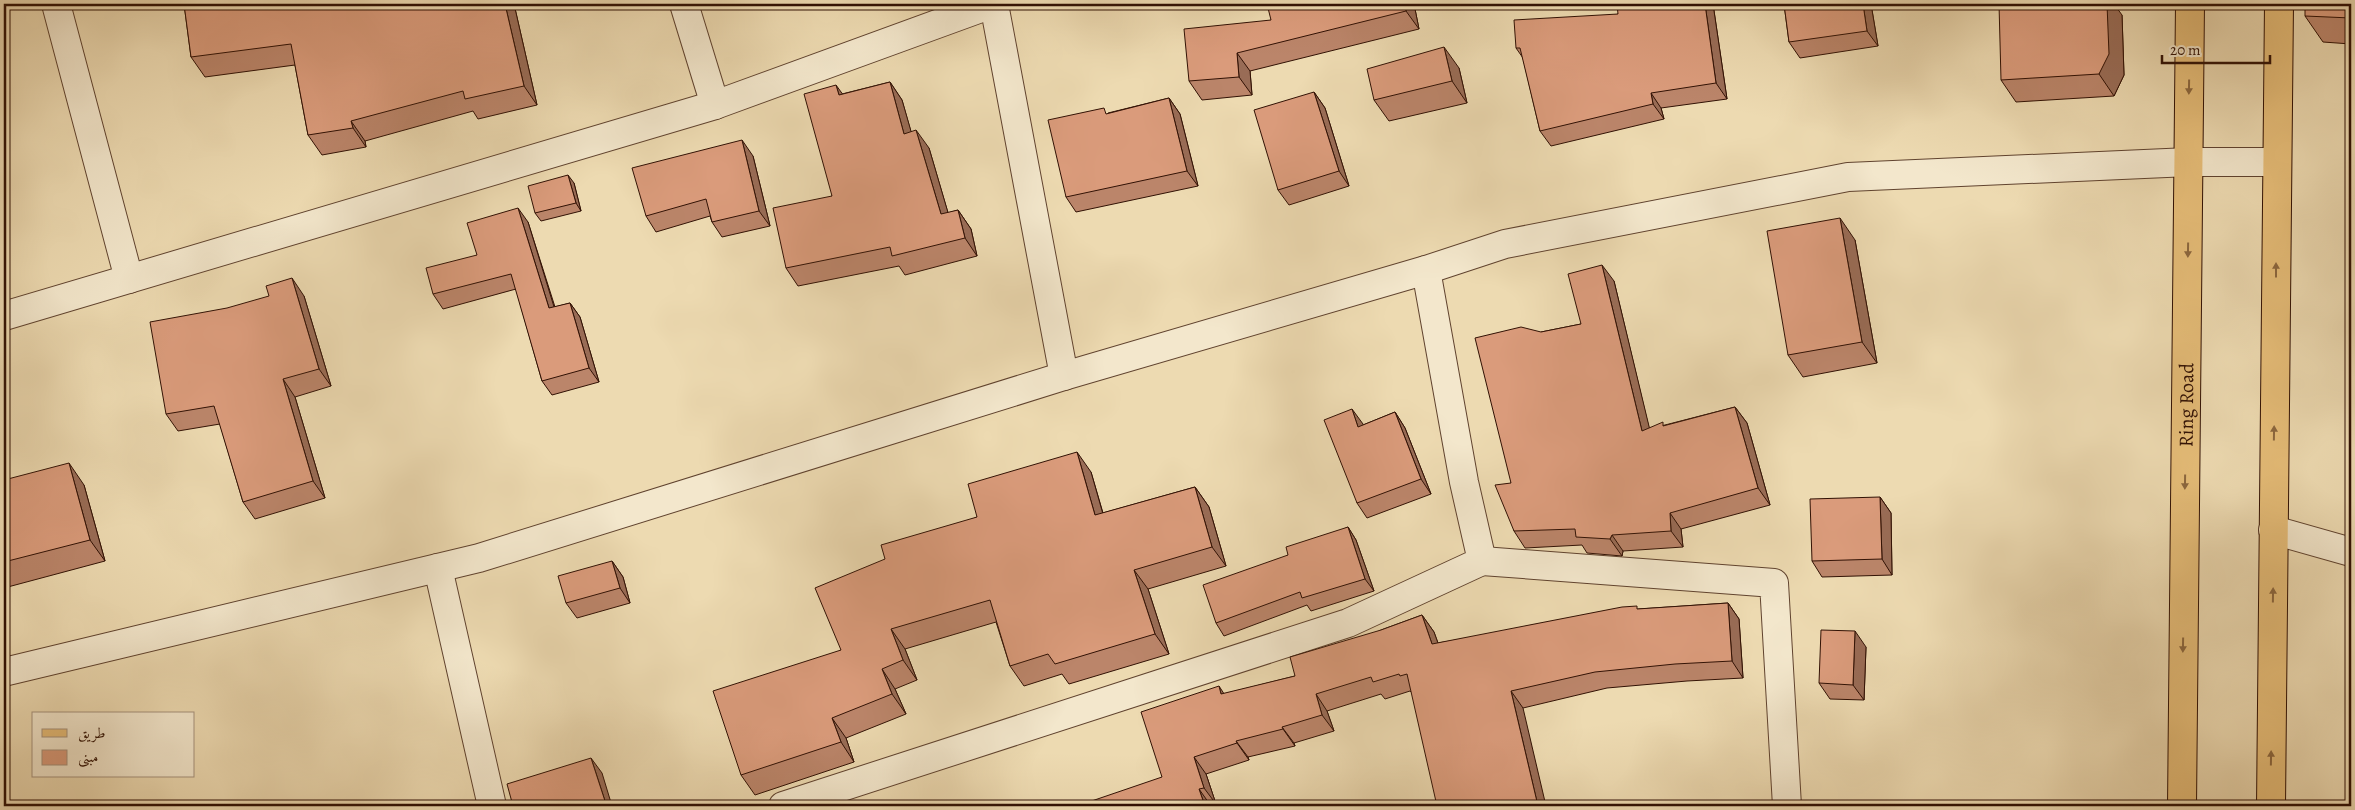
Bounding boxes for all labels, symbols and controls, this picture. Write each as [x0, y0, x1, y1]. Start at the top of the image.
scale bar [2162, 32, 2270, 64]
text: 20 m [2170, 40, 2201, 60]
one-way arrow [2185, 80, 2193, 96]
one-way arrow [2184, 242, 2192, 258]
one-way arrow [2272, 262, 2280, 278]
street label: Ring Road [2172, 362, 2200, 447]
one-way arrow [2271, 424, 2279, 440]
one-way arrow [2181, 475, 2189, 491]
one-way arrow [2269, 587, 2277, 603]
one-way arrow [2179, 637, 2187, 653]
legend [32, 712, 195, 778]
text: طريق [78, 723, 105, 743]
text: مبنى [78, 747, 98, 768]
one-way arrow [2267, 749, 2275, 765]

